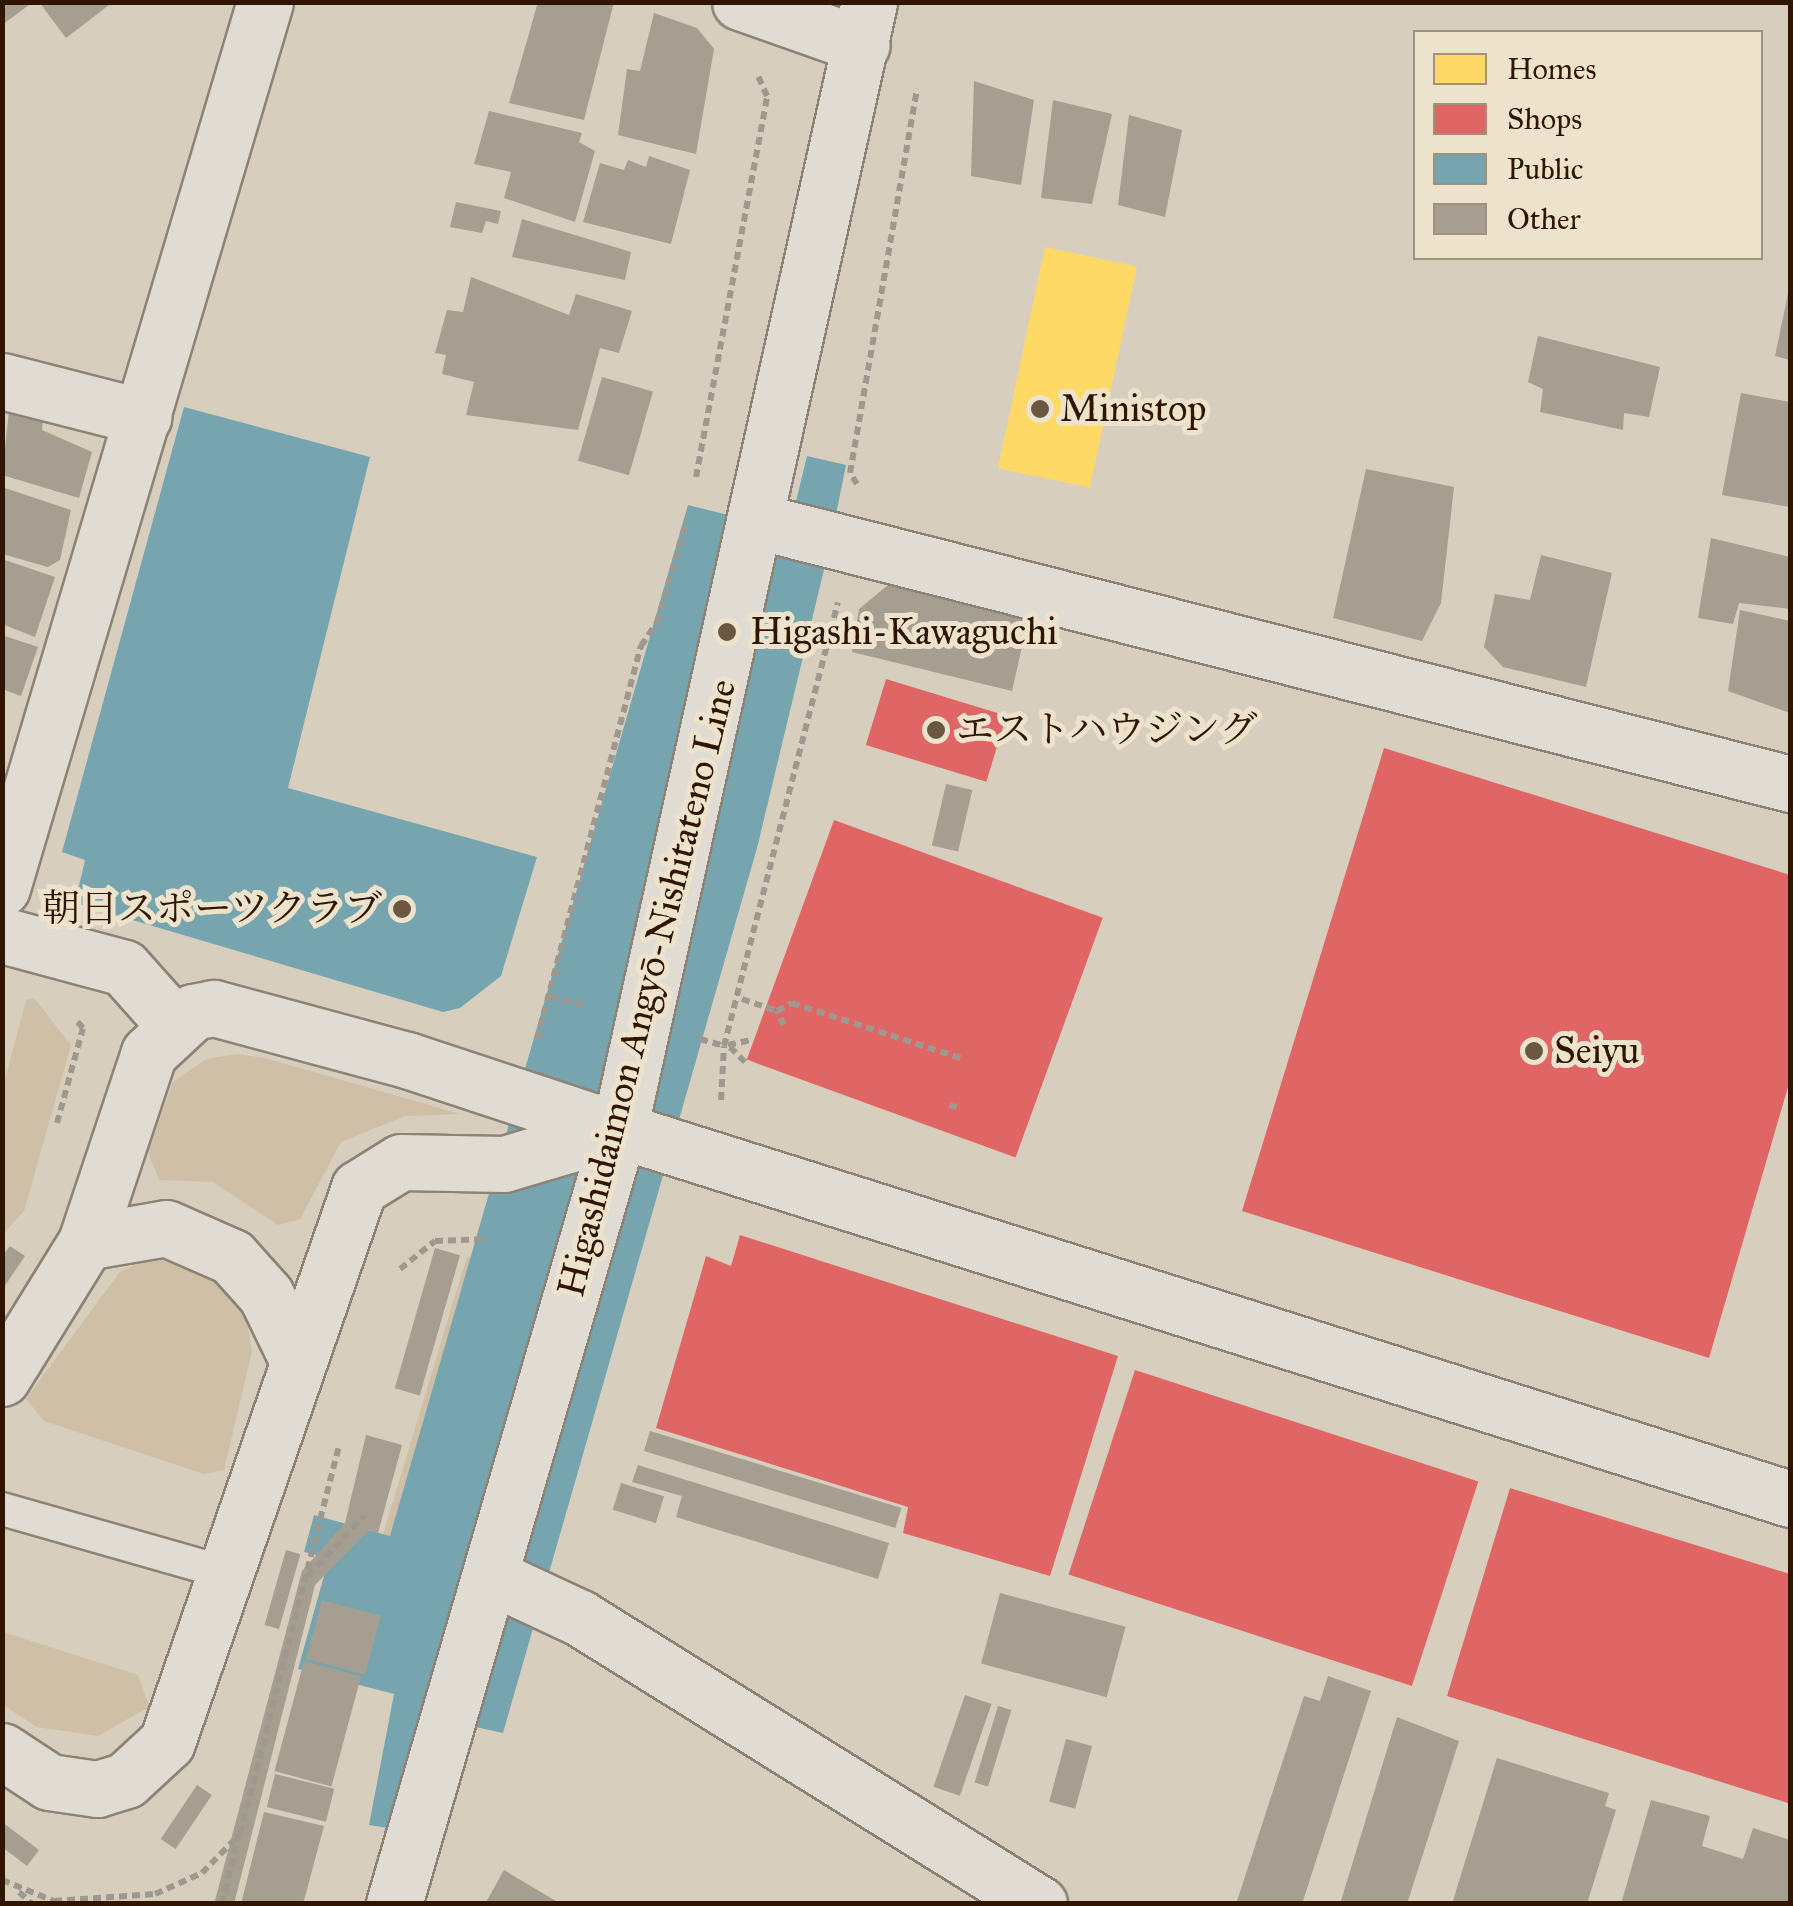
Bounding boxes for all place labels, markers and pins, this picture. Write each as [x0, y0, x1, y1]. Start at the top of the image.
place label: Ministop [1060, 386, 1206, 432]
marker: Ministop [1029, 398, 1051, 420]
place label: Higashi-Kawaguchi [750, 609, 1058, 655]
marker: Higashi-Kawaguchi [714, 619, 740, 645]
place label: エストハウジング [956, 707, 1260, 753]
marker: エストハウジング [925, 719, 947, 741]
place label: 朝日スポーツクラブ [40, 886, 382, 932]
marker: 朝日スポーツクラブ [391, 898, 413, 920]
place label: Seiyu [1554, 1028, 1640, 1074]
marker: Seiyu [1523, 1040, 1545, 1062]

